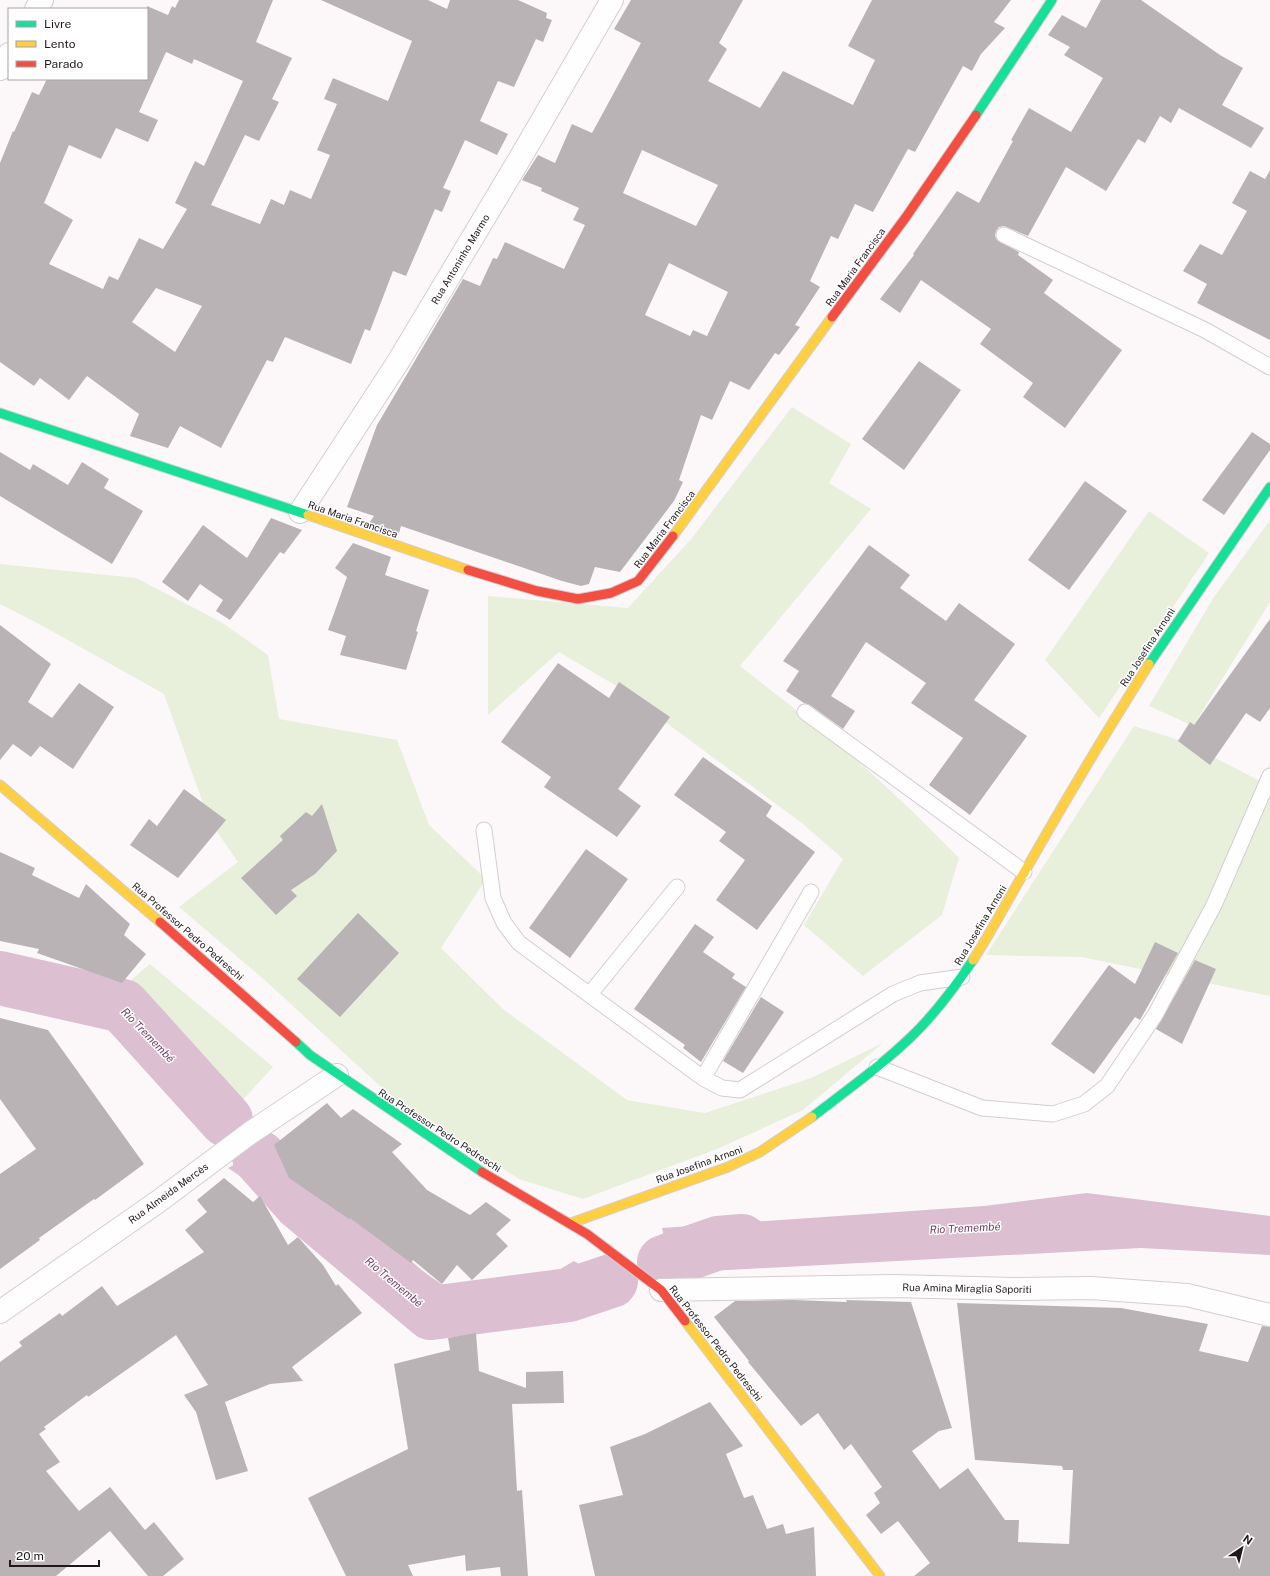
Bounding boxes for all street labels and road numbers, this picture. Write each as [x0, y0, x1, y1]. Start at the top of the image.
street label: Rua Antoninho Marmo [428, 211, 492, 306]
street label: Rua Maria Francisca [823, 225, 887, 309]
street label: Rua Maria Francisca [631, 488, 697, 570]
street label: Rua Maria Francisca [307, 498, 399, 540]
street label: Rua Josefina Arnoni [1117, 605, 1177, 689]
street label: Rua Professor Pedro Pedreschi [130, 879, 246, 983]
street label: Rua Josefina Arnoni [951, 883, 1009, 967]
street label: Rua Professor Pedro Pedreschi [376, 1086, 504, 1174]
street label: Rua Josefina Arnoni [654, 1143, 744, 1185]
street label: Rua Almeida Mercês [126, 1160, 210, 1226]
street label: Rua Amina Miraglia Saporiti [902, 1281, 1032, 1295]
street label: Rua Professor Pedro Pedreschi [667, 1283, 765, 1403]

